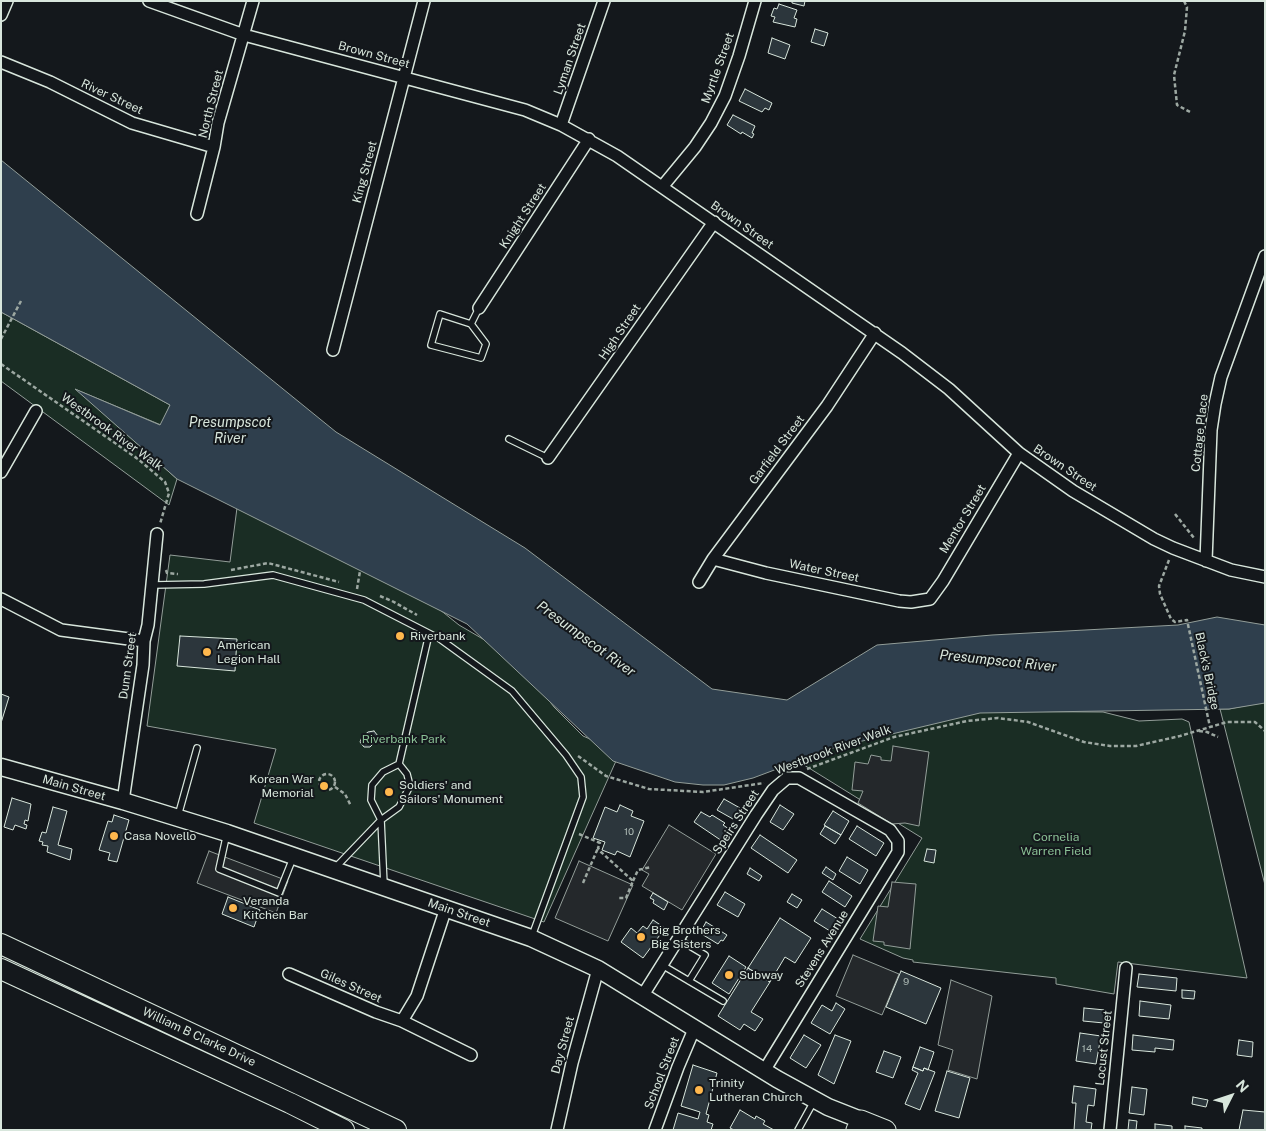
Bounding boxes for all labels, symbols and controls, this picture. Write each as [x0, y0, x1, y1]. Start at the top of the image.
street label: Lyman Street [551, 21, 589, 97]
street label: Myrtle Street [699, 31, 737, 105]
street label: Brown Street [337, 39, 411, 71]
street label: North Street [196, 68, 226, 140]
street label: River Street [79, 76, 145, 118]
street label: King Street [350, 139, 380, 205]
street label: Knight Street [497, 181, 549, 251]
street label: Brown Street [708, 198, 776, 252]
street label: High Street [596, 301, 644, 363]
street label: Westbrook River Walk [58, 390, 166, 474]
street label: Cottage Place [1189, 393, 1211, 473]
street label: Garfield Street [746, 413, 808, 487]
water label: Presumpscot River [189, 415, 271, 448]
street label: Brown Street [1030, 441, 1100, 495]
street label: Mentor Street [937, 482, 989, 556]
street label: Water Street [788, 557, 860, 585]
water label: Presumpscot River [533, 598, 639, 680]
place label: Riverbank [410, 629, 466, 643]
marker: Riverbank [394, 630, 406, 642]
street label: Black's Bridge [1192, 631, 1222, 711]
street label: Dunn Street [116, 632, 140, 700]
place label: American Legion Hall [217, 638, 280, 666]
marker: American Legion Hall [201, 646, 213, 658]
water label: Presumpscot River [939, 646, 1057, 676]
street label: Westbrook River Walk [773, 722, 893, 778]
park label: Riverbank Park [362, 732, 446, 746]
street label: Main Street [41, 772, 107, 804]
place label: Korean War Memorial [249, 772, 314, 800]
place label: Soldiers' and Sailors' Monument [399, 778, 503, 806]
marker: Korean War Memorial [318, 780, 330, 792]
marker: Soldiers' and Sailors' Monument [383, 786, 395, 798]
street label: Speirs Street [710, 787, 762, 857]
house number: 10 [624, 826, 634, 838]
place label: Casa Novello [124, 829, 196, 843]
marker: Casa Novello [108, 830, 120, 842]
park label: Cornelia Warren Field [1021, 830, 1091, 858]
place label: Veranda Kitchen Bar [243, 894, 308, 922]
street label: Main Street [426, 896, 492, 930]
marker: Veranda Kitchen Bar [227, 902, 239, 914]
street label: Stevens Avenue [792, 908, 852, 990]
place label: Big Brothers Big Sisters [651, 923, 721, 951]
marker: Big Brothers Big Sisters [635, 931, 647, 943]
street label: Giles Street [318, 966, 384, 1006]
place label: Subway [739, 968, 783, 982]
marker: Subway [723, 969, 735, 981]
house number: 9 [903, 976, 909, 988]
street label: William B Clarke Drive [140, 1004, 258, 1070]
street label: Locust Street [1093, 1010, 1115, 1086]
street label: Day Street [548, 1015, 578, 1075]
street label: School Street [642, 1035, 682, 1111]
house number: 14 [1082, 1043, 1092, 1055]
north arrow [1206, 1071, 1256, 1121]
place label: Trinity Lutheran Church [709, 1076, 802, 1104]
text: N [1233, 1077, 1252, 1096]
marker: Trinity Lutheran Church [693, 1084, 705, 1096]

